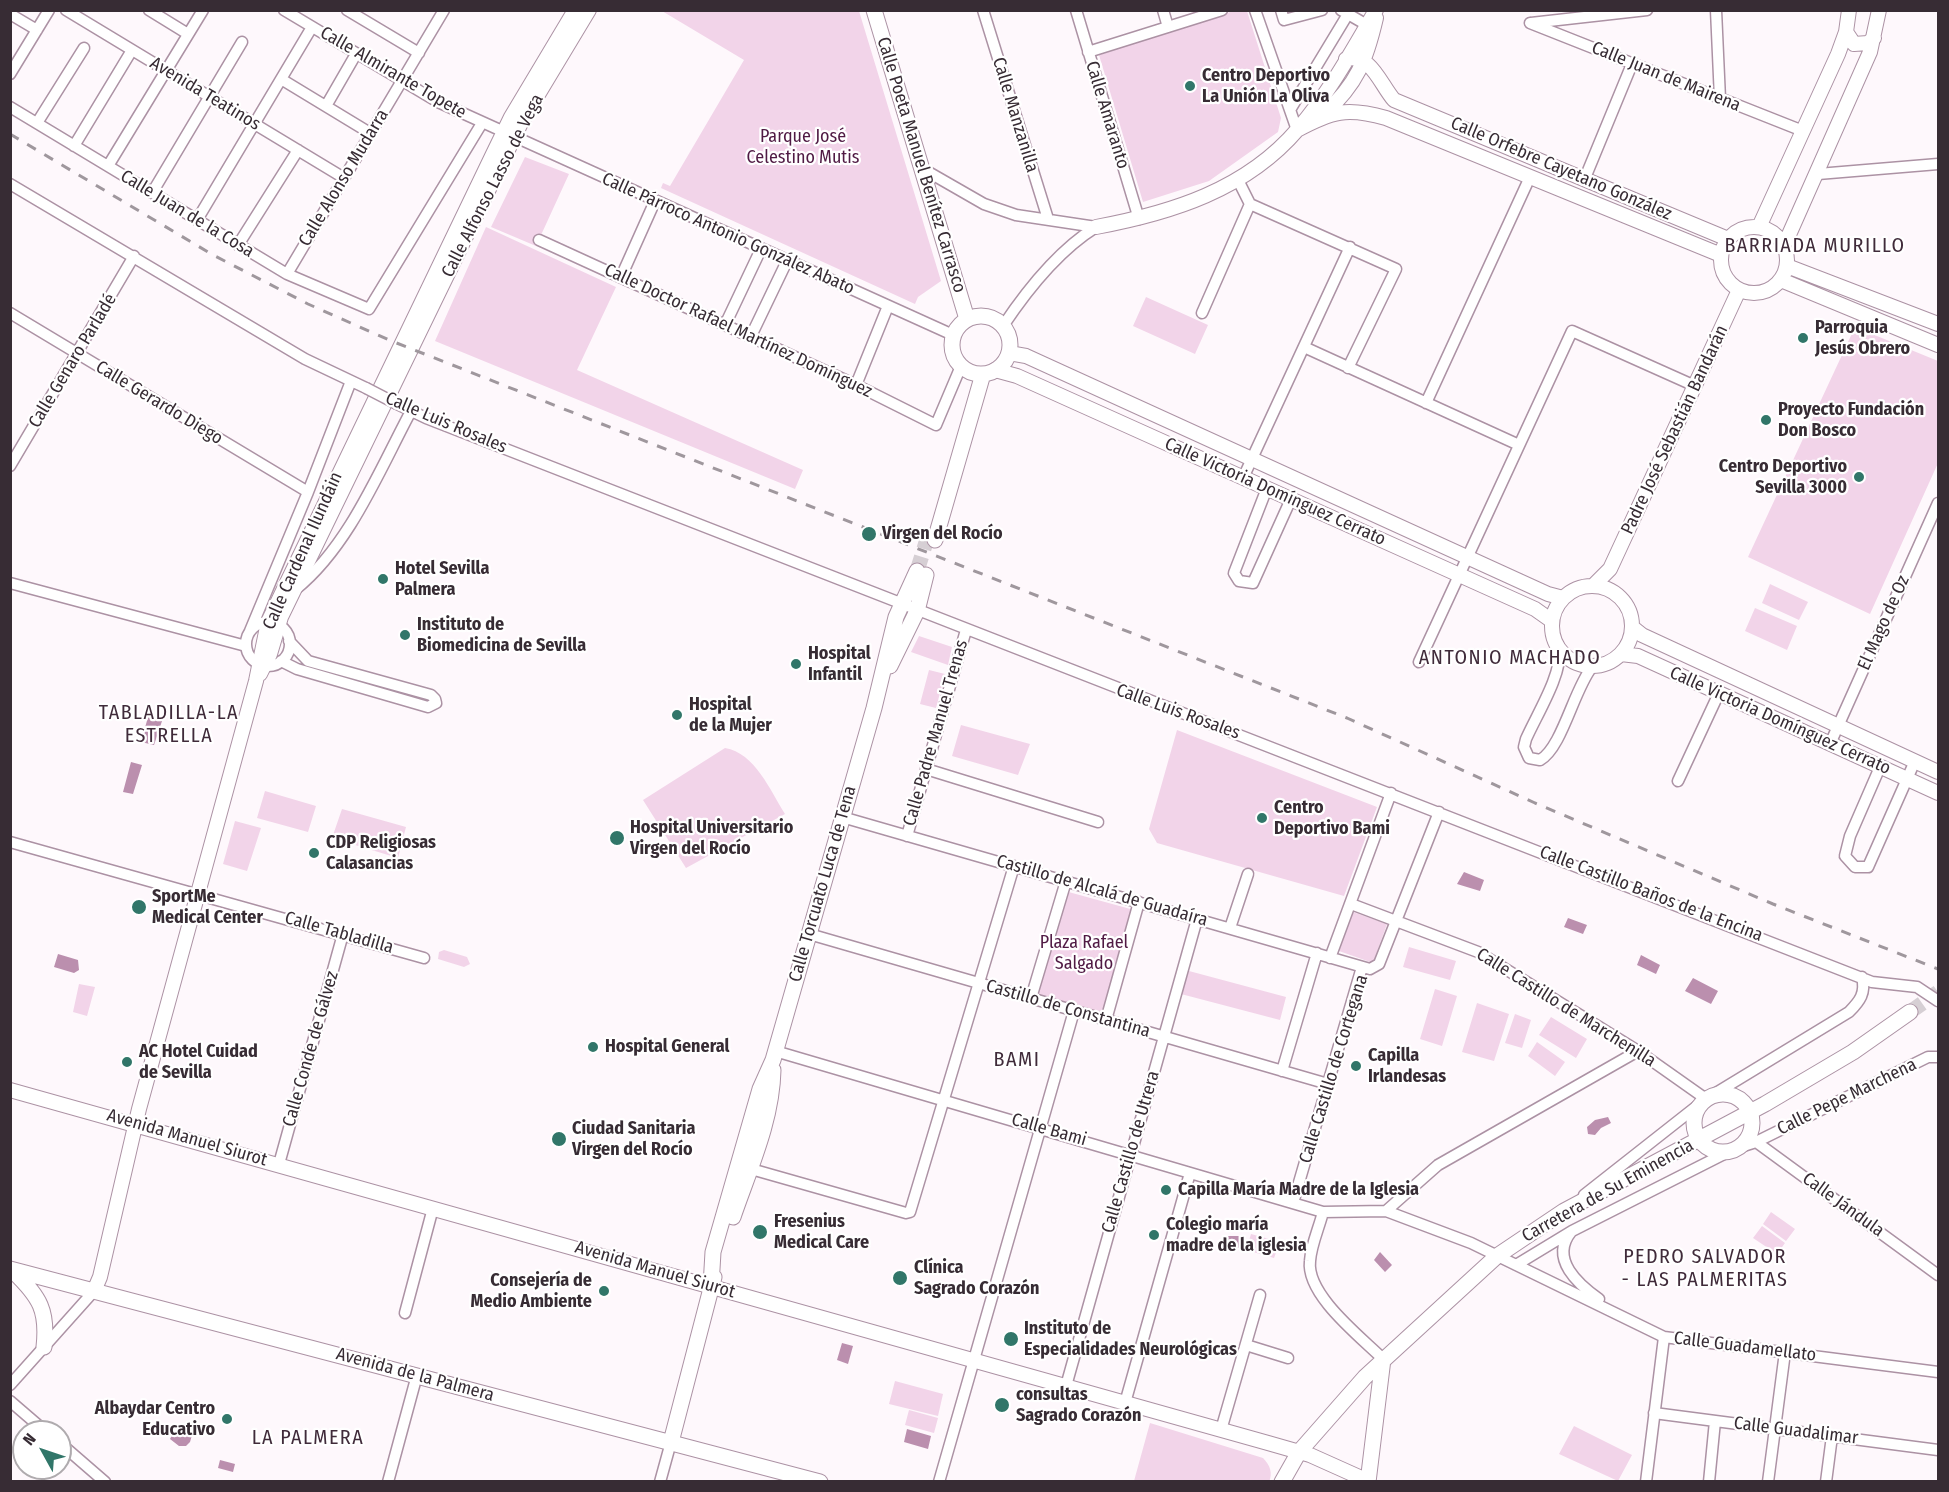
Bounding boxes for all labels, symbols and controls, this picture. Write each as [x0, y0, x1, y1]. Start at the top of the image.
street label: Calle Almirante Topete [316, 22, 470, 124]
street label: Calle Poeta Manuel Benítez Carrasco [872, 35, 970, 295]
street label: Calle Juan de Mairena [1588, 37, 1744, 117]
street label: Avenida Teatinos [146, 53, 264, 135]
street label: Calle Manzanilla [987, 55, 1043, 175]
street label: Calle Amaranto [1080, 59, 1134, 171]
place label: Centro Deportivo La Unión La Oliva [1202, 65, 1330, 107]
marker: Centro Deportivo La Unión La Oliva [1183, 79, 1197, 93]
street label: Calle Alfonso Lasso de Vega [437, 91, 549, 281]
street label: Calle Alonso Mudarra [295, 106, 393, 250]
street label: Calle Orfebre Cayetano González [1447, 113, 1675, 225]
park label: Parque José Celestino Mutis [747, 126, 859, 168]
street label: Calle Juan de la Cosa [116, 166, 258, 262]
street label: Calle Párroco Antonio González Abato [598, 168, 858, 300]
district label: BARRIADA MURILLO [1724, 234, 1906, 258]
street label: Calle Doctor Rafael Martínez Domínguez [601, 259, 875, 403]
street label: Calle Genaro Parladé [24, 290, 122, 432]
place label: Parroquia Jesús Obrero [1815, 317, 1910, 360]
street label: Padre José Sebastián Bandarán [1617, 322, 1733, 538]
marker: Parroquia Jesús Obrero [1796, 331, 1810, 345]
street label: Calle Gerardo Diego [91, 357, 227, 449]
street label: Calle Luis Rosales [382, 388, 510, 458]
place label: Proyecto Fundación Don Bosco [1778, 399, 1924, 442]
marker: Proyecto Fundación Don Bosco [1759, 413, 1773, 427]
street label: Calle Victoria Domínguez Cerrato [1161, 433, 1389, 551]
place label: Centro Deportivo Sevilla 3000 [1719, 456, 1847, 498]
street label: Calle Cardenal Ilundáin [259, 469, 347, 633]
marker: Centro Deportivo Sevilla 3000 [1852, 470, 1866, 484]
place label: Virgen del Rocío [882, 523, 1003, 545]
marker: Virgen del Rocío [860, 525, 878, 543]
place label: Hotel Sevilla Palmera [395, 558, 489, 600]
marker: Hotel Sevilla Palmera [376, 572, 390, 586]
street label: El Mago de Oz [1853, 572, 1915, 674]
place label: Instituto de Biomedicina de Sevilla [417, 614, 586, 656]
marker: Instituto de Biomedicina de Sevilla [398, 628, 412, 642]
street label: Calle Padre Manuel Trenas [899, 637, 973, 829]
place label: Hospital Infantil [808, 643, 871, 686]
district label: ANTONIO MACHADO [1419, 646, 1601, 670]
marker: Hospital Infantil [789, 657, 803, 671]
street label: Calle Victoria Domínguez Cerrato [1666, 662, 1894, 780]
street label: Calle Luis Rosales [1113, 680, 1243, 744]
place label: Hospital de la Mujer [689, 694, 772, 736]
district label: TABLADILLA-LA ESTRELLA [99, 701, 239, 748]
marker: Hospital de la Mujer [670, 708, 684, 722]
street label: Calle Torcuato Luca de Tena [785, 784, 861, 984]
place label: Centro Deportivo Bami [1274, 797, 1390, 840]
marker: Centro Deportivo Bami [1255, 811, 1269, 825]
place label: Hospital Universitario Virgen del Rocío [630, 817, 793, 860]
marker: Hospital Universitario Virgen del Rocío [608, 829, 626, 847]
place label: CDP Religiosas Calasancias [326, 832, 436, 874]
street label: Calle Castillo Baños de la Encina [1536, 841, 1766, 947]
marker: CDP Religiosas Calasancias [307, 846, 321, 860]
street label: Castillo de Alcalá de Guadaíra [994, 851, 1210, 931]
place label: SportMe Medical Center [152, 886, 263, 928]
marker: SportMe Medical Center [130, 898, 148, 916]
street label: Calle Tabladilla [282, 907, 396, 959]
park label: Plaza Rafael Salgado [1040, 932, 1128, 974]
street label: Calle Castillo de Marchenilla [1472, 944, 1660, 1072]
street label: Calle Conde de Gálvez [278, 969, 344, 1129]
street label: Calle Castillo de Cortegana [1295, 972, 1373, 1166]
street label: Castillo de Constantina [983, 975, 1153, 1043]
place label: Hospital General [605, 1036, 729, 1058]
marker: Hospital General [586, 1040, 600, 1054]
place label: AC Hotel Cuidad de Sevilla [139, 1041, 258, 1084]
place label: Capilla Irlandesas [1368, 1045, 1446, 1088]
district label: BAMI [994, 1048, 1040, 1072]
street label: Calle Pepe Marchena [1774, 1054, 1920, 1140]
marker: AC Hotel Cuidad de Sevilla [120, 1055, 134, 1069]
marker: Capilla Irlandesas [1349, 1059, 1363, 1073]
street label: Calle Castillo de Utrera [1098, 1069, 1164, 1235]
street label: Avenida Manuel Siurot [105, 1105, 269, 1171]
street label: Calle Bami [1009, 1109, 1089, 1151]
place label: Ciudad Sanitaria Virgen del Rocío [572, 1118, 695, 1160]
marker: Ciudad Sanitaria Virgen del Rocío [550, 1130, 568, 1148]
street label: Carretera de Su Eminencia [1518, 1135, 1698, 1247]
street label: Calle Jándula [1798, 1168, 1888, 1242]
place label: Capilla María Madre de la Iglesia [1178, 1179, 1419, 1201]
marker: Capilla María Madre de la Iglesia [1159, 1183, 1173, 1197]
place label: Fresenius Medical Care [774, 1211, 869, 1254]
place label: Colegio maría madre de la iglesia [1166, 1214, 1307, 1256]
marker: Fresenius Medical Care [751, 1223, 769, 1241]
marker: Colegio maría madre de la iglesia [1147, 1228, 1161, 1242]
street label: Avenida Manuel Siurot [573, 1237, 737, 1303]
district label: PEDRO SALVADOR - LAS PALMERITAS [1622, 1245, 1788, 1292]
place label: Clínica Sagrado Corazón [914, 1257, 1039, 1300]
marker: Clínica Sagrado Corazón [891, 1269, 909, 1287]
place label: Consejería de Medio Ambiente [470, 1270, 592, 1312]
marker: Consejería de Medio Ambiente [597, 1284, 611, 1298]
place label: Instituto de Especialidades Neurológicas [1024, 1318, 1237, 1360]
street label: Calle Guadamellato [1673, 1328, 1817, 1366]
marker: Instituto de Especialidades Neurológicas [1002, 1330, 1020, 1348]
street label: Avenida de la Palmera [334, 1344, 496, 1406]
place label: consultas Sagrado Corazón [1016, 1384, 1141, 1426]
marker: consultas Sagrado Corazón [993, 1396, 1011, 1414]
place label: Albaydar Centro Educativo [95, 1398, 215, 1440]
marker: Albaydar Centro Educativo [220, 1412, 234, 1426]
street label: Calle Guadalimar [1733, 1413, 1859, 1449]
north arrow [12, 1420, 72, 1480]
district label: LA PALMERA [252, 1426, 364, 1450]
text: N [19, 1430, 40, 1449]

